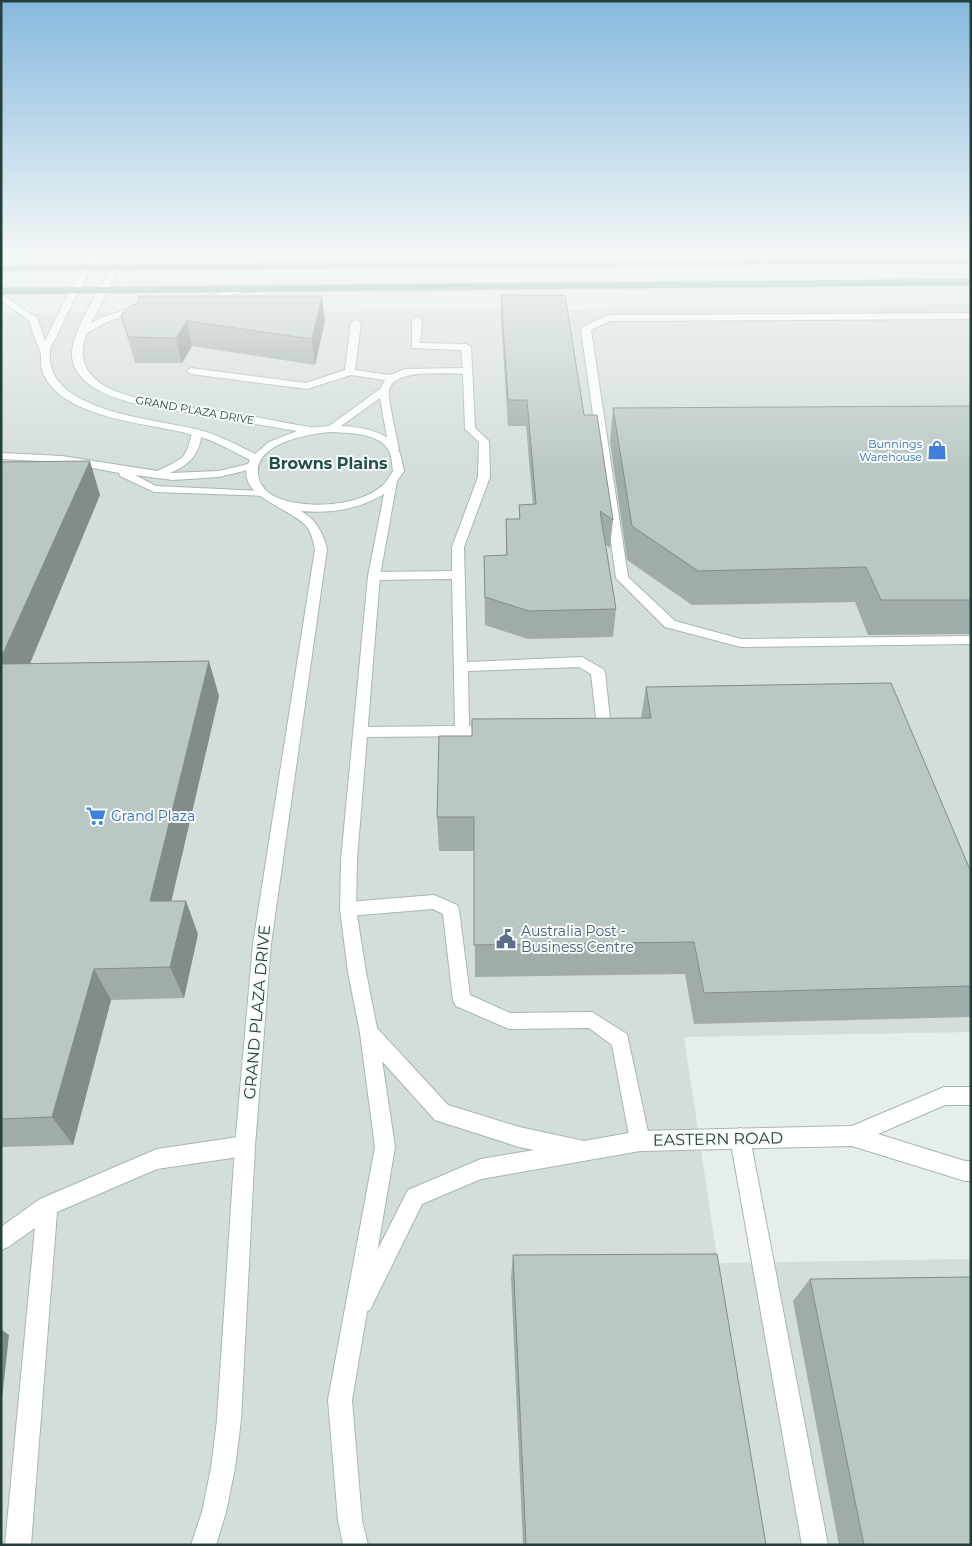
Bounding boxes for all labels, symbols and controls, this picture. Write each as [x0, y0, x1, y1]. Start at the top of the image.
street label: GRAND PLAZA DRIVE [134, 393, 256, 427]
place label: Bunnings Warehouse [859, 437, 923, 464]
shop icon: Bunnings Warehouse [926, 439, 948, 461]
district label: Browns Plains [268, 454, 388, 473]
supermarket icon: Grand Plaza [85, 805, 107, 827]
place label: Grand Plaza [111, 807, 195, 825]
place label: Australia Post - Business Centre [521, 922, 634, 956]
street label: GRAND PLAZA DRIVE [240, 924, 274, 1100]
public building icon: Australia Post - Business Centre [495, 928, 517, 950]
street label: EASTERN ROAD [653, 1128, 783, 1150]

